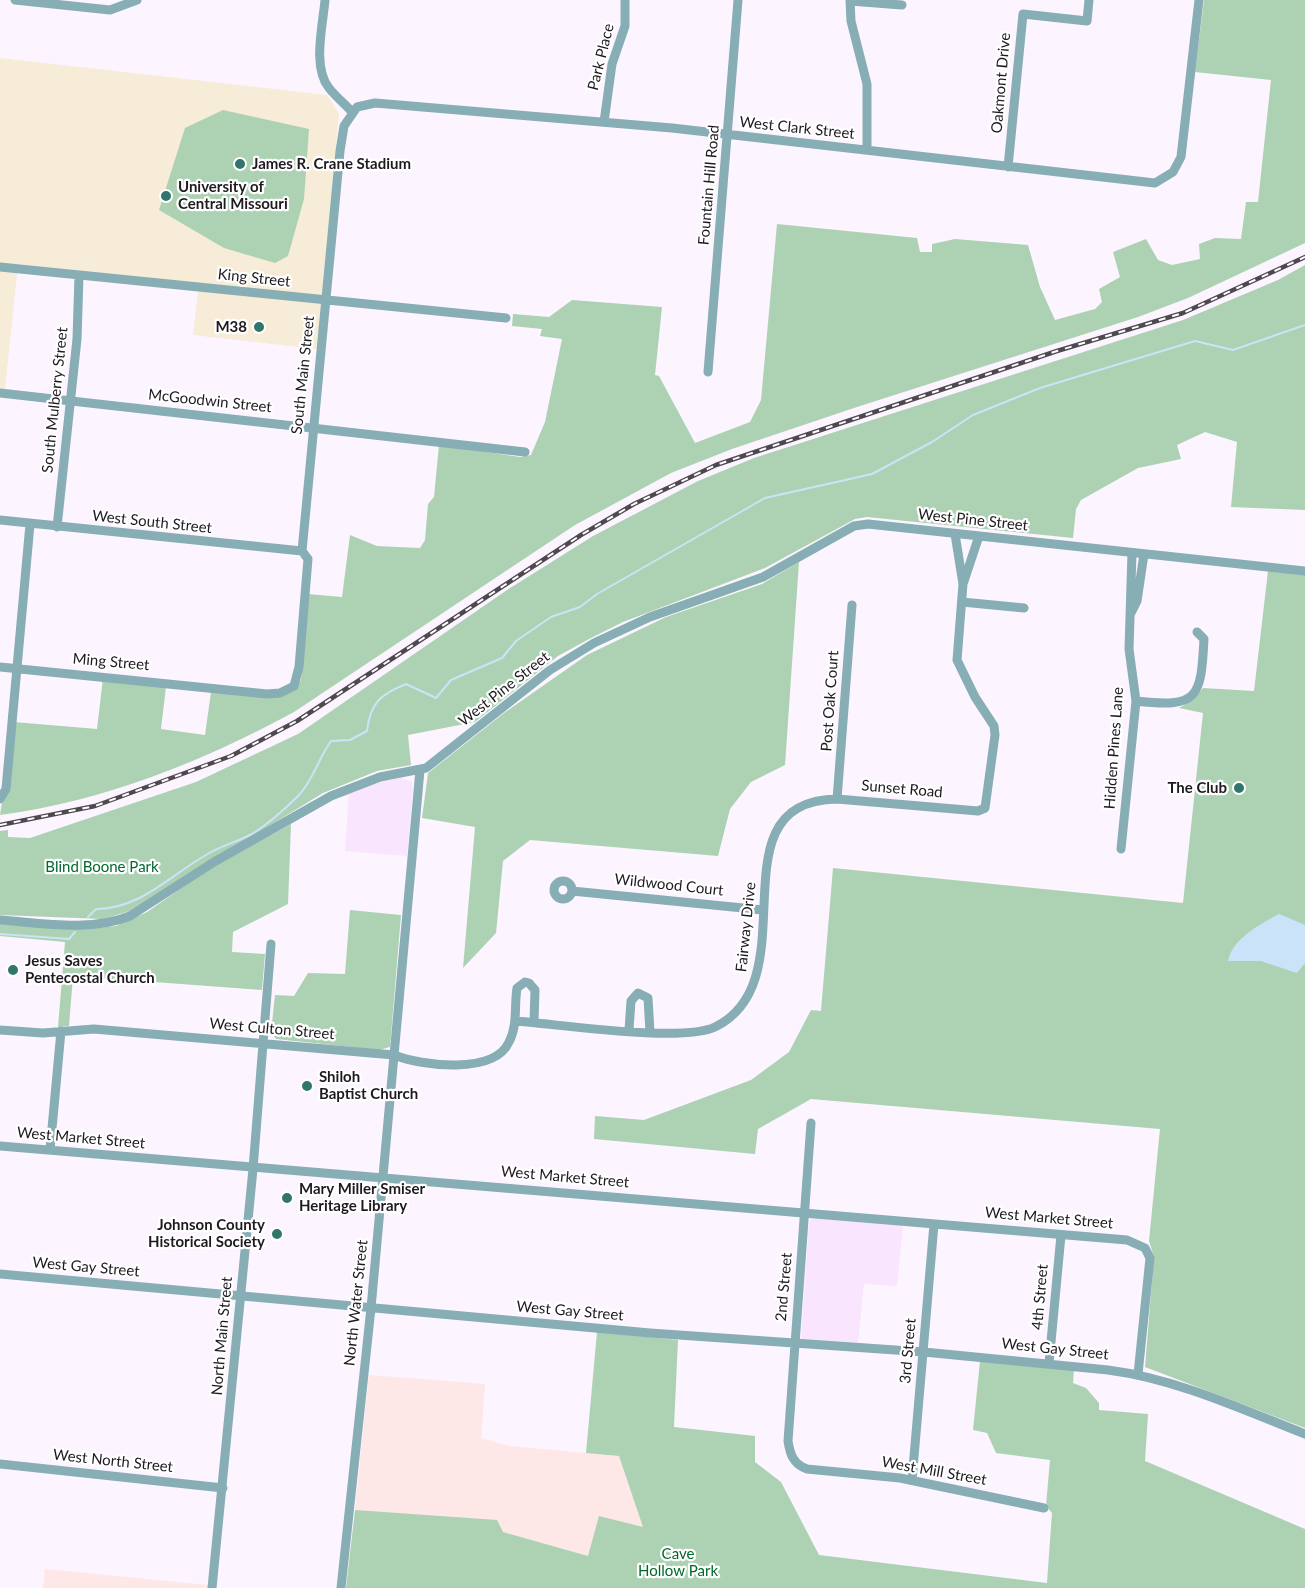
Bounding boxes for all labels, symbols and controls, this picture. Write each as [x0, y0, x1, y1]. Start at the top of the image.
street label: Park Place [584, 22, 618, 92]
street label: Oakmont Drive [988, 32, 1014, 134]
street label: West Clark Street [739, 113, 855, 143]
street label: Fountain Hill Road [695, 124, 723, 246]
place label: James R. Crane Stadium [252, 155, 411, 173]
marker: James R. Crane Stadium [233, 157, 247, 171]
place label: University of Central Missouri [178, 178, 288, 213]
marker: University of Central Missouri [159, 189, 173, 203]
street label: King Street [217, 265, 291, 291]
street label: South Main Street [288, 315, 318, 435]
place label: M38 [215, 318, 247, 336]
marker: M38 [252, 320, 266, 334]
street label: South Mulberry Street [38, 326, 72, 474]
street label: McGoodwin Street [147, 386, 273, 416]
street label: West Pine Street [917, 505, 1029, 535]
street label: West South Street [91, 507, 213, 537]
street label: West Pine Street [455, 648, 553, 730]
street label: Ming Street [72, 650, 150, 674]
street label: Post Oak Court [817, 650, 843, 752]
street label: Hidden Pines Lane [1101, 686, 1127, 810]
street label: Sunset Road [861, 776, 943, 802]
place label: The Club [1167, 779, 1227, 797]
marker: The Club [1232, 781, 1246, 795]
park label: Blind Boone Park [45, 858, 159, 876]
street label: Wildwood Court [614, 870, 724, 900]
street label: Fairway Drive [732, 881, 760, 973]
place label: Jesus Saves Pentecostal Church [25, 952, 155, 987]
marker: Jesus Saves Pentecostal Church [6, 963, 20, 977]
street label: West Culton Street [209, 1015, 335, 1043]
place label: Shiloh Baptist Church [319, 1068, 418, 1103]
marker: Shiloh Baptist Church [300, 1079, 314, 1093]
street label: West Market Street [16, 1123, 146, 1153]
street label: West Market Street [500, 1162, 630, 1192]
place label: Mary Miller Smiser Heritage Library [299, 1180, 425, 1215]
marker: Mary Miller Smiser Heritage Library [280, 1191, 294, 1205]
street label: West Market Street [984, 1203, 1114, 1233]
place label: Johnson County Historical Society [148, 1216, 265, 1251]
marker: Johnson County Historical Society [270, 1227, 284, 1241]
street label: North Water Street [340, 1239, 372, 1367]
street label: 2nd Street [772, 1252, 796, 1322]
street label: West Gay Street [32, 1253, 140, 1281]
street label: 4th Street [1028, 1263, 1052, 1331]
street label: North Main Street [208, 1276, 236, 1396]
street label: West Gay Street [516, 1297, 624, 1325]
street label: 3rd Street [896, 1318, 920, 1384]
street label: West Gay Street [1001, 1334, 1109, 1364]
street label: West North Street [52, 1446, 174, 1476]
street label: West Mill Street [880, 1453, 988, 1489]
park label: Cave Hollow Park [638, 1545, 718, 1580]

